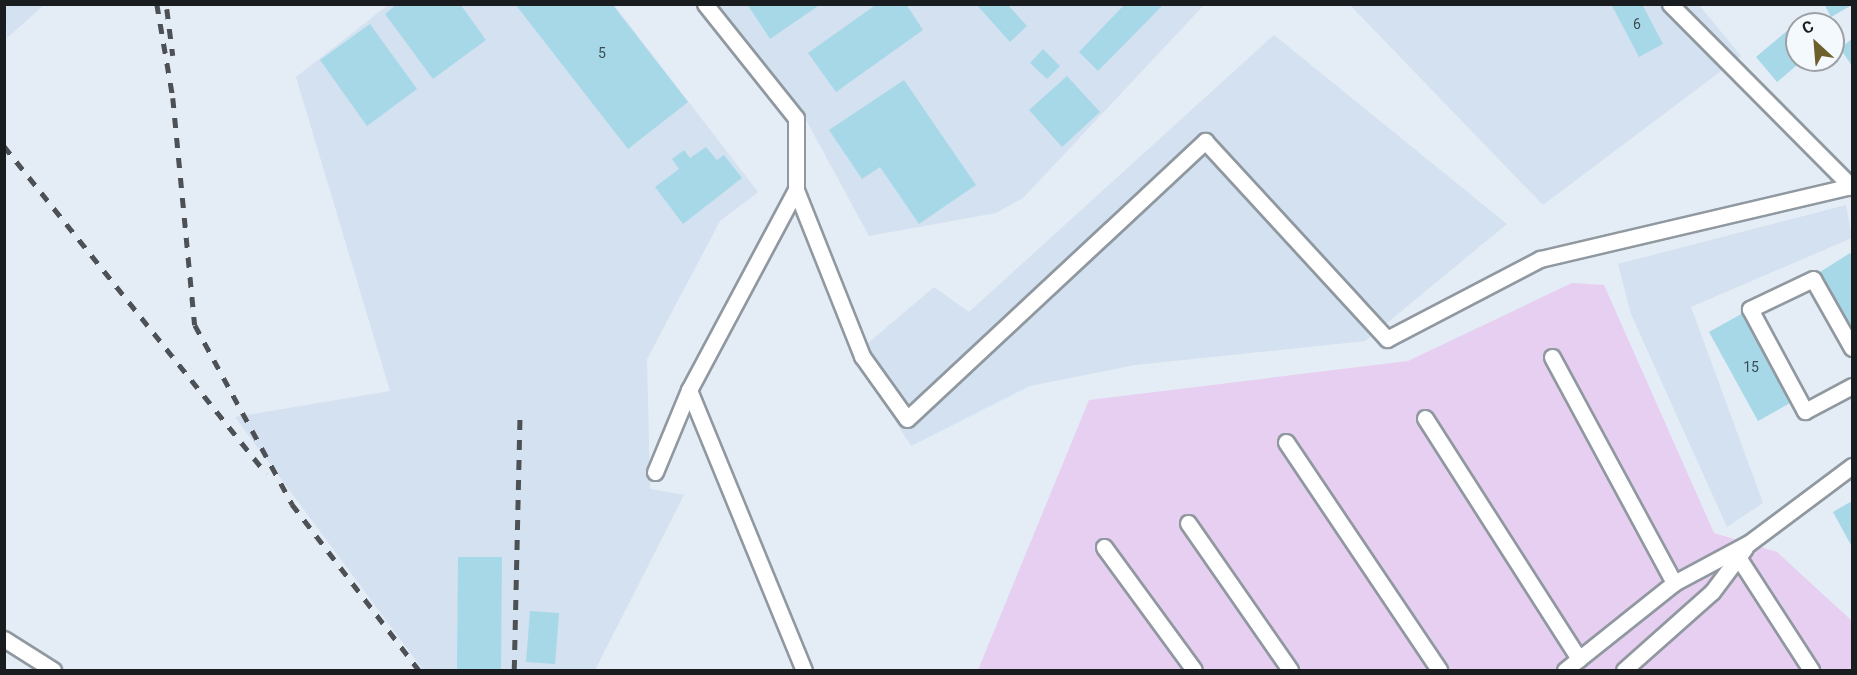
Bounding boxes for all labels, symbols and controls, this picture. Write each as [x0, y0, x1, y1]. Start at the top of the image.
north arrow [1785, 12, 1845, 72]
house number: 6 [1633, 16, 1641, 32]
text: С [1799, 16, 1817, 38]
house number: 5 [598, 45, 606, 61]
house number: 15 [1743, 359, 1759, 375]

